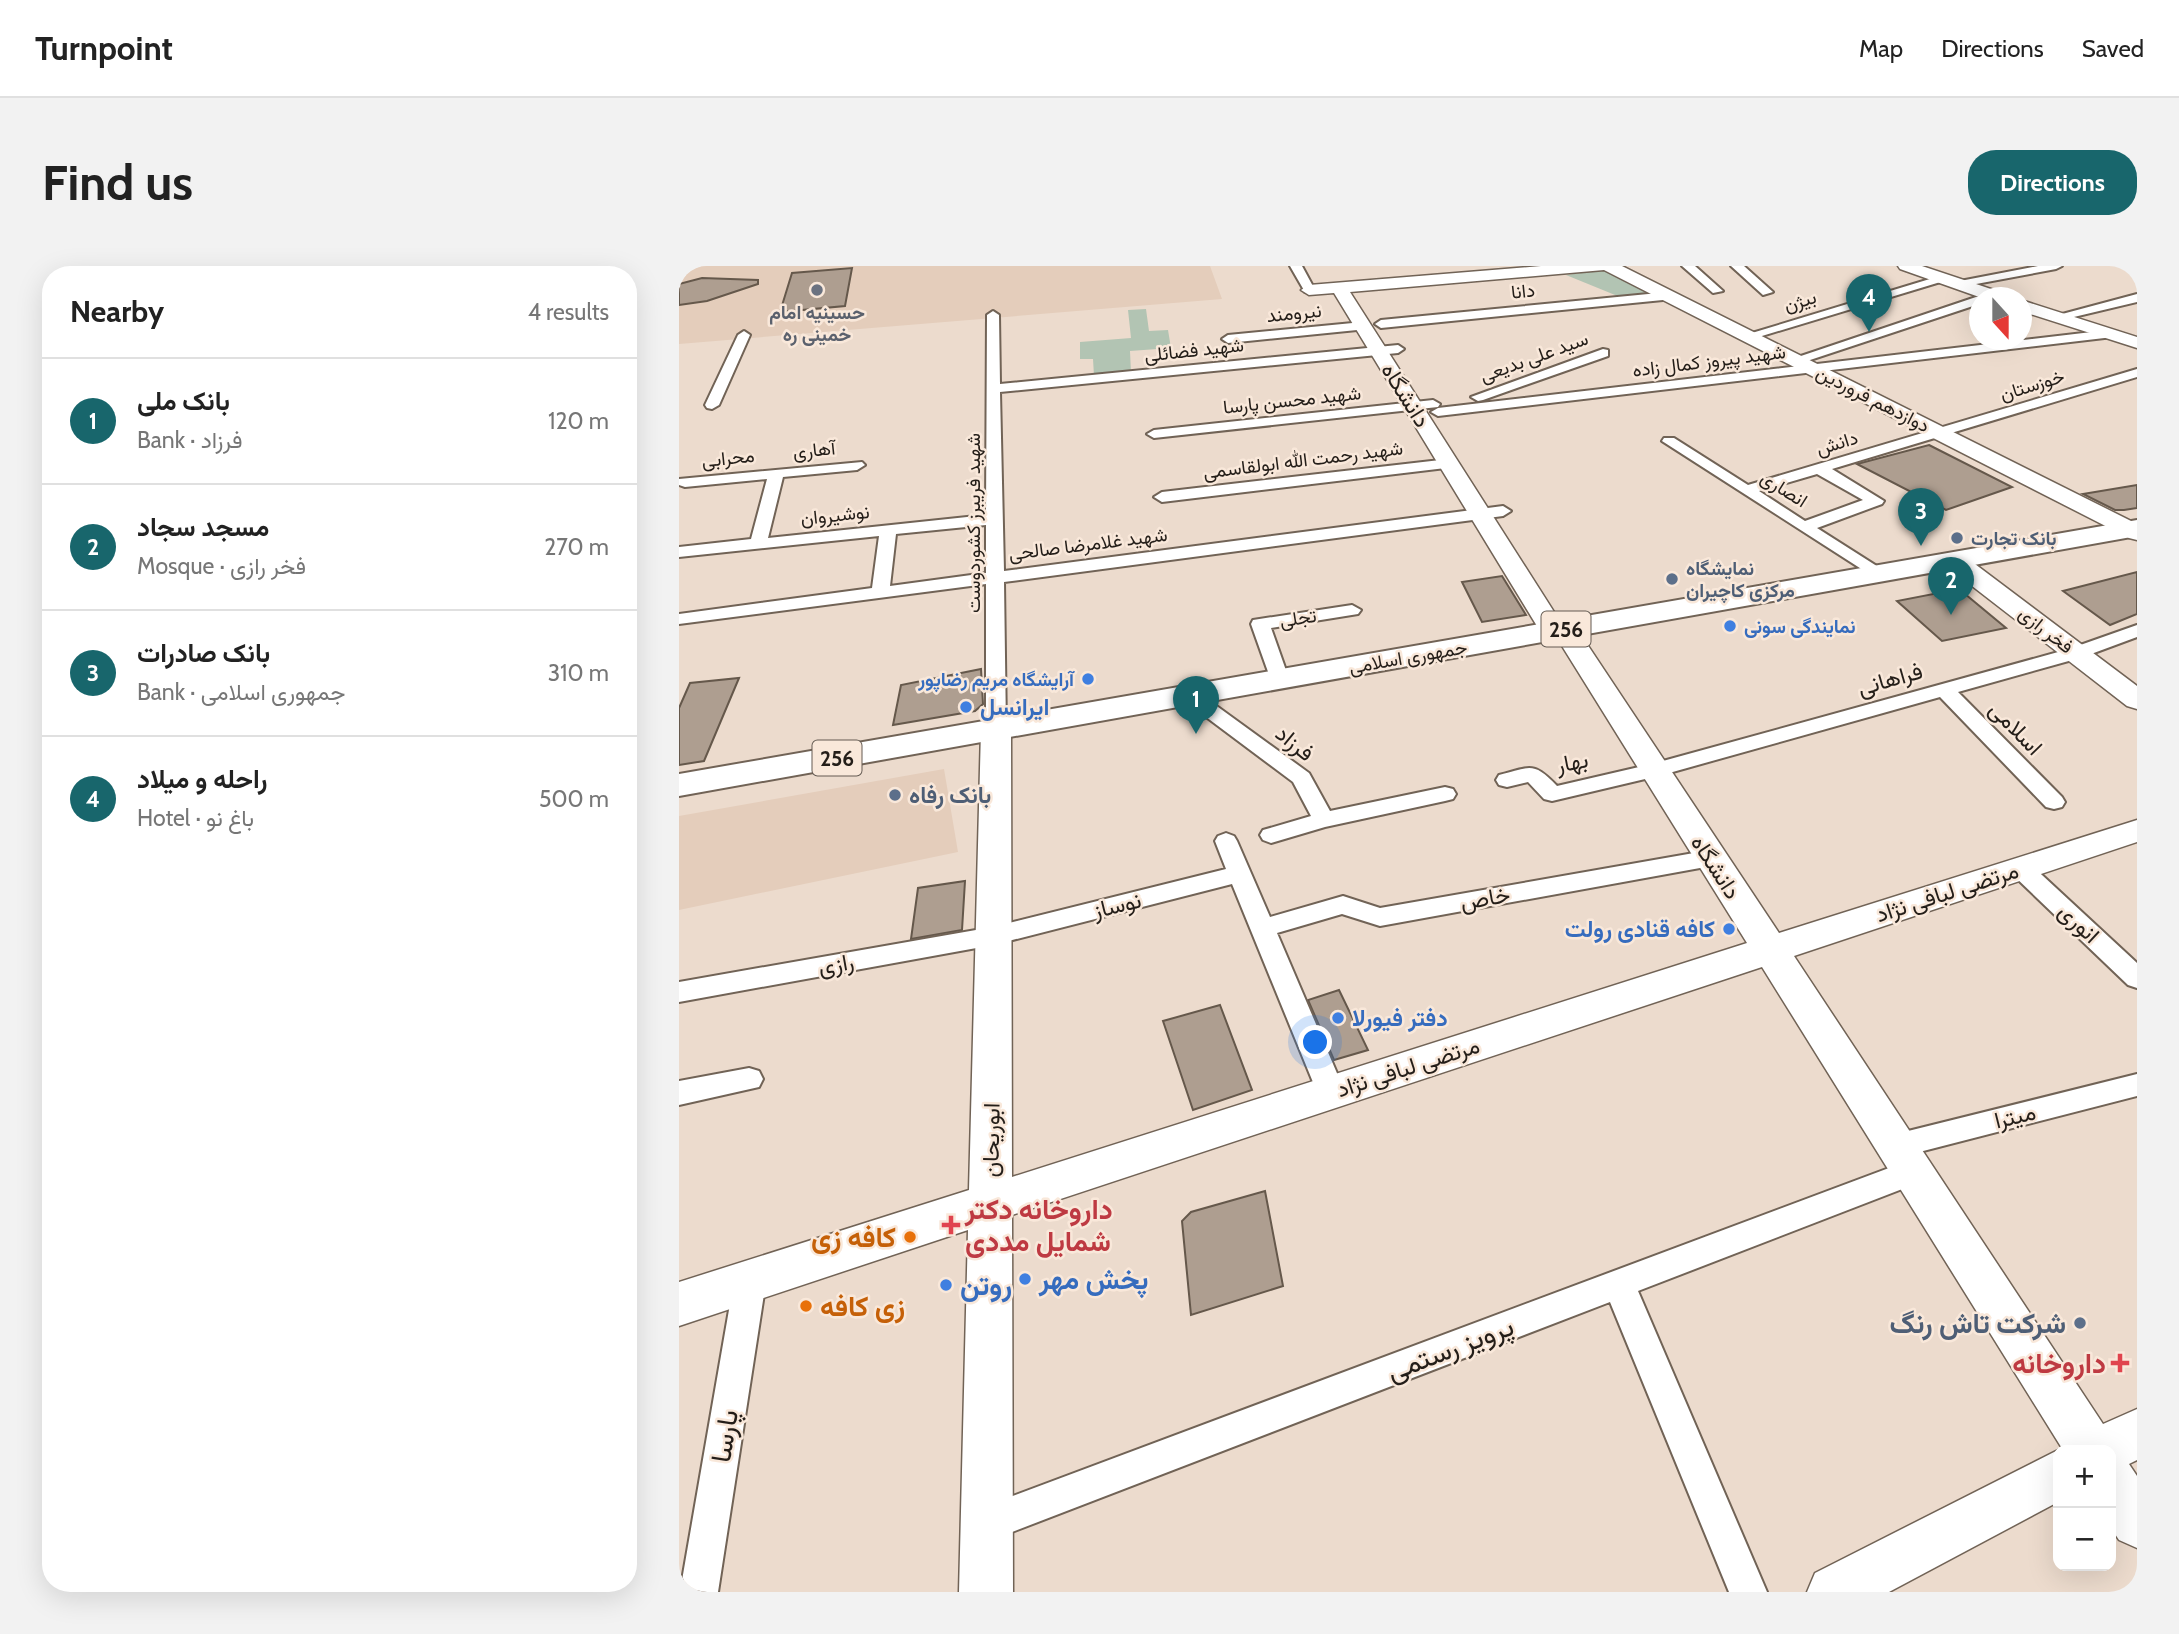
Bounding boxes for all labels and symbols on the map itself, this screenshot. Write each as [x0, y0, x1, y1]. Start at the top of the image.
pin: 4 [1846, 274, 1892, 332]
street label: دانا [1510, 278, 1536, 304]
marker: حسینیه امام خمینی ره [809, 282, 825, 298]
street label: بیژن [1781, 285, 1819, 317]
north arrow [1969, 287, 2032, 350]
street label: نیرومند [1265, 299, 1323, 327]
place label: حسینیه امام خمینی ره [769, 301, 865, 347]
street label: سید علی بدیعی [1477, 327, 1591, 387]
street label: شهید فضائلی [1143, 333, 1245, 367]
street label: شهید پیروز کمال زاده [1631, 340, 1787, 384]
street label: دانشگاه [1375, 358, 1437, 432]
street label: دوازدهم فروردین [1812, 361, 1934, 438]
street label: خوزستان [1997, 364, 2067, 406]
street label: شهید محسن پارسا [1222, 381, 1362, 421]
street label: دانش [1813, 426, 1861, 460]
street label: شهید فریبرز کشوردوست [962, 433, 985, 613]
street label: آهاری [792, 436, 838, 464]
street label: شهید رحمت الله ابولقاسمی [1202, 436, 1404, 484]
street label: محرابی [700, 444, 756, 472]
street label: انصاری [1756, 466, 1812, 512]
pin: 3 [1898, 488, 1944, 546]
street label: نوشیروان [799, 500, 871, 530]
street label: شهید غلامرضا صالحی [1007, 523, 1169, 565]
place label: بانک تجارت [1971, 527, 2057, 551]
marker: بانک تجارت [1949, 530, 1965, 546]
place label: نمایشگاه مرکزی کاچیران [1686, 557, 1795, 604]
pin: 2 [1928, 557, 1974, 615]
marker: نمایشگاه مرکزی کاچیران [1664, 571, 1680, 587]
street label: فخر رازی [2014, 602, 2078, 658]
street label: تجلی [1278, 604, 1318, 632]
road number: 256 [1541, 612, 1591, 646]
place label: نمایندگی سونی [1744, 615, 1856, 639]
marker: نمایندگی سونی [1722, 618, 1738, 634]
street label: جمهوری اسلامی [1347, 635, 1469, 679]
street label: فراهانی [1854, 656, 1926, 703]
place label: آرایشگاه مریم رضاپور [917, 668, 1075, 693]
marker: آرایشگاه مریم رضاپور [1080, 671, 1096, 687]
pin: 1 [1173, 676, 1219, 734]
place label: ایرانسل [980, 693, 1049, 722]
street label: اسلامی [1983, 695, 2049, 761]
marker: ایرانسل [958, 699, 974, 715]
street label: فرزاد [1269, 719, 1320, 768]
road number: 256 [813, 741, 861, 776]
street label: بهار [1553, 745, 1591, 780]
place label: بانک رفاه [909, 781, 991, 810]
marker: بانک رفاه [887, 787, 903, 803]
street label: دانشگاه [1685, 830, 1747, 904]
street label: مرتضی لبافی نژاد [1872, 856, 2022, 929]
street label: خاص [1458, 880, 1512, 916]
street label: نوساز [1089, 886, 1144, 926]
street label: انوری [2052, 897, 2105, 950]
place label: کافه قنادی رولت [1565, 915, 1715, 944]
marker: کافه قنادی رولت [1721, 921, 1737, 937]
street label: رازی [816, 947, 856, 982]
place label: دفتر فیورلا [1352, 1004, 1448, 1033]
marker: دفتر فیورلا [1330, 1010, 1346, 1026]
your location [1298, 1025, 1332, 1059]
street label: مرتضی لبافی نژاد [1333, 1031, 1483, 1104]
street label: میترا [1991, 1097, 2039, 1136]
street label: ابوریحان [976, 1102, 1007, 1178]
place label: داروخانه دکتر شمایل مددی [964, 1192, 1113, 1258]
marker: داروخانه دکتر شمایل مددی [943, 1217, 959, 1233]
place label: کافه زی [811, 1220, 896, 1255]
marker: کافه زی [902, 1229, 918, 1245]
place label: پخش مهر [1038, 1262, 1149, 1299]
place label: روتن [960, 1268, 1012, 1303]
marker: پخش مهر [1017, 1271, 1033, 1287]
marker: روتن [938, 1277, 954, 1293]
place label: زی کافه [820, 1289, 905, 1324]
marker: زی کافه [798, 1298, 814, 1314]
place label: شرکت تاش رنگ [1890, 1306, 2066, 1341]
street label: پرویز رستمی [1382, 1308, 1519, 1390]
marker: شرکت تاش رنگ [2072, 1315, 2088, 1331]
place label: داروخانه [2012, 1346, 2106, 1381]
marker: داروخانه [2112, 1355, 2128, 1371]
street label: پارسا [703, 1407, 747, 1465]

